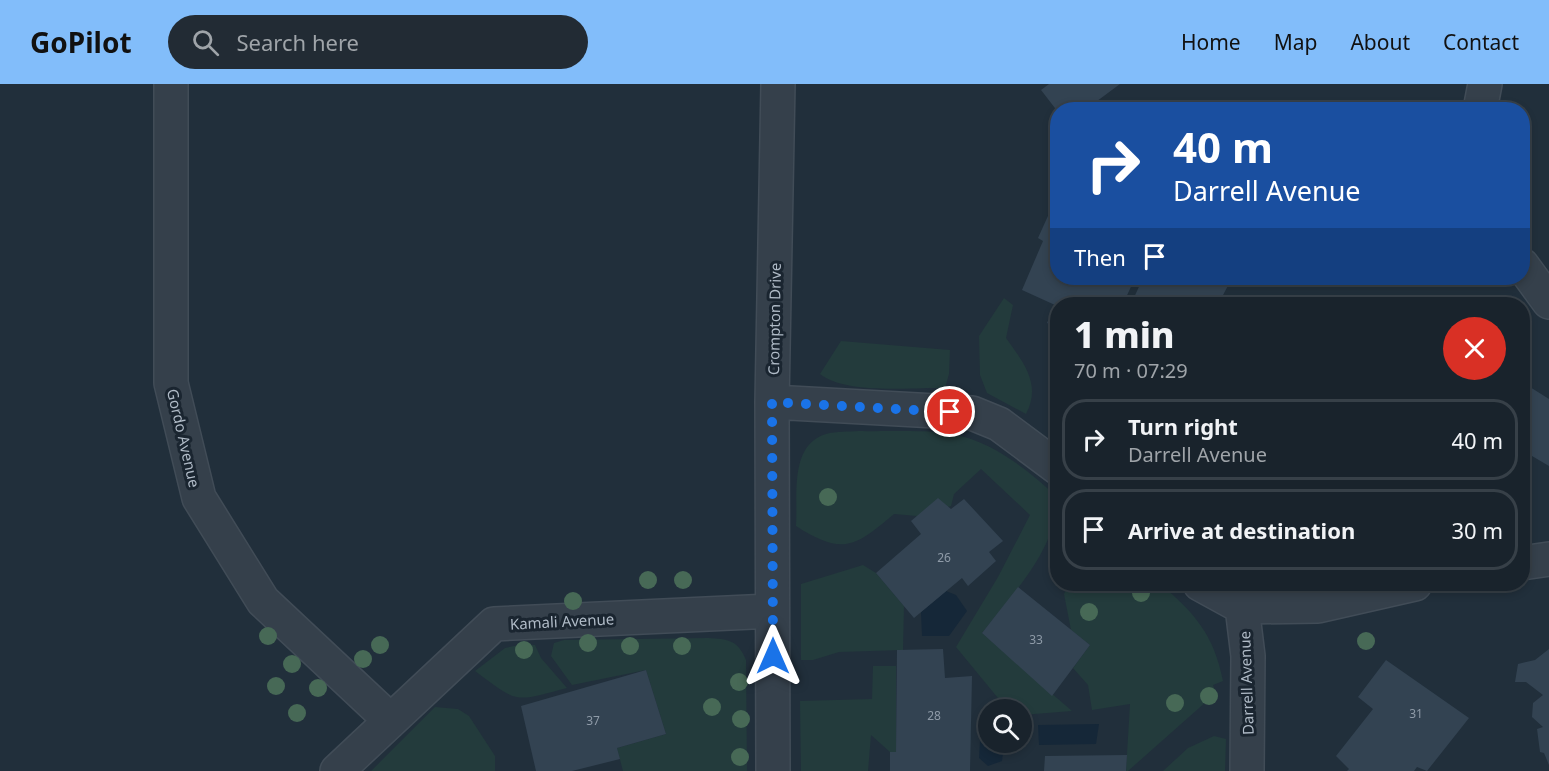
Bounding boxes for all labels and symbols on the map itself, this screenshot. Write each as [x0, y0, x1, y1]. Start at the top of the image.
street label: Crompton Drive [763, 263, 785, 375]
pin [924, 386, 975, 437]
street label: Gordo Avenue [163, 387, 205, 489]
house number: 26 [937, 549, 951, 566]
street label: Kamali Avenue [509, 608, 615, 634]
position arrow [741, 624, 805, 688]
house number: 33 [1029, 631, 1043, 648]
street label: Darrell Avenue [1234, 631, 1258, 735]
house number: 31 [1409, 705, 1423, 722]
house number: 28 [927, 707, 941, 724]
house number: 37 [586, 712, 600, 729]

